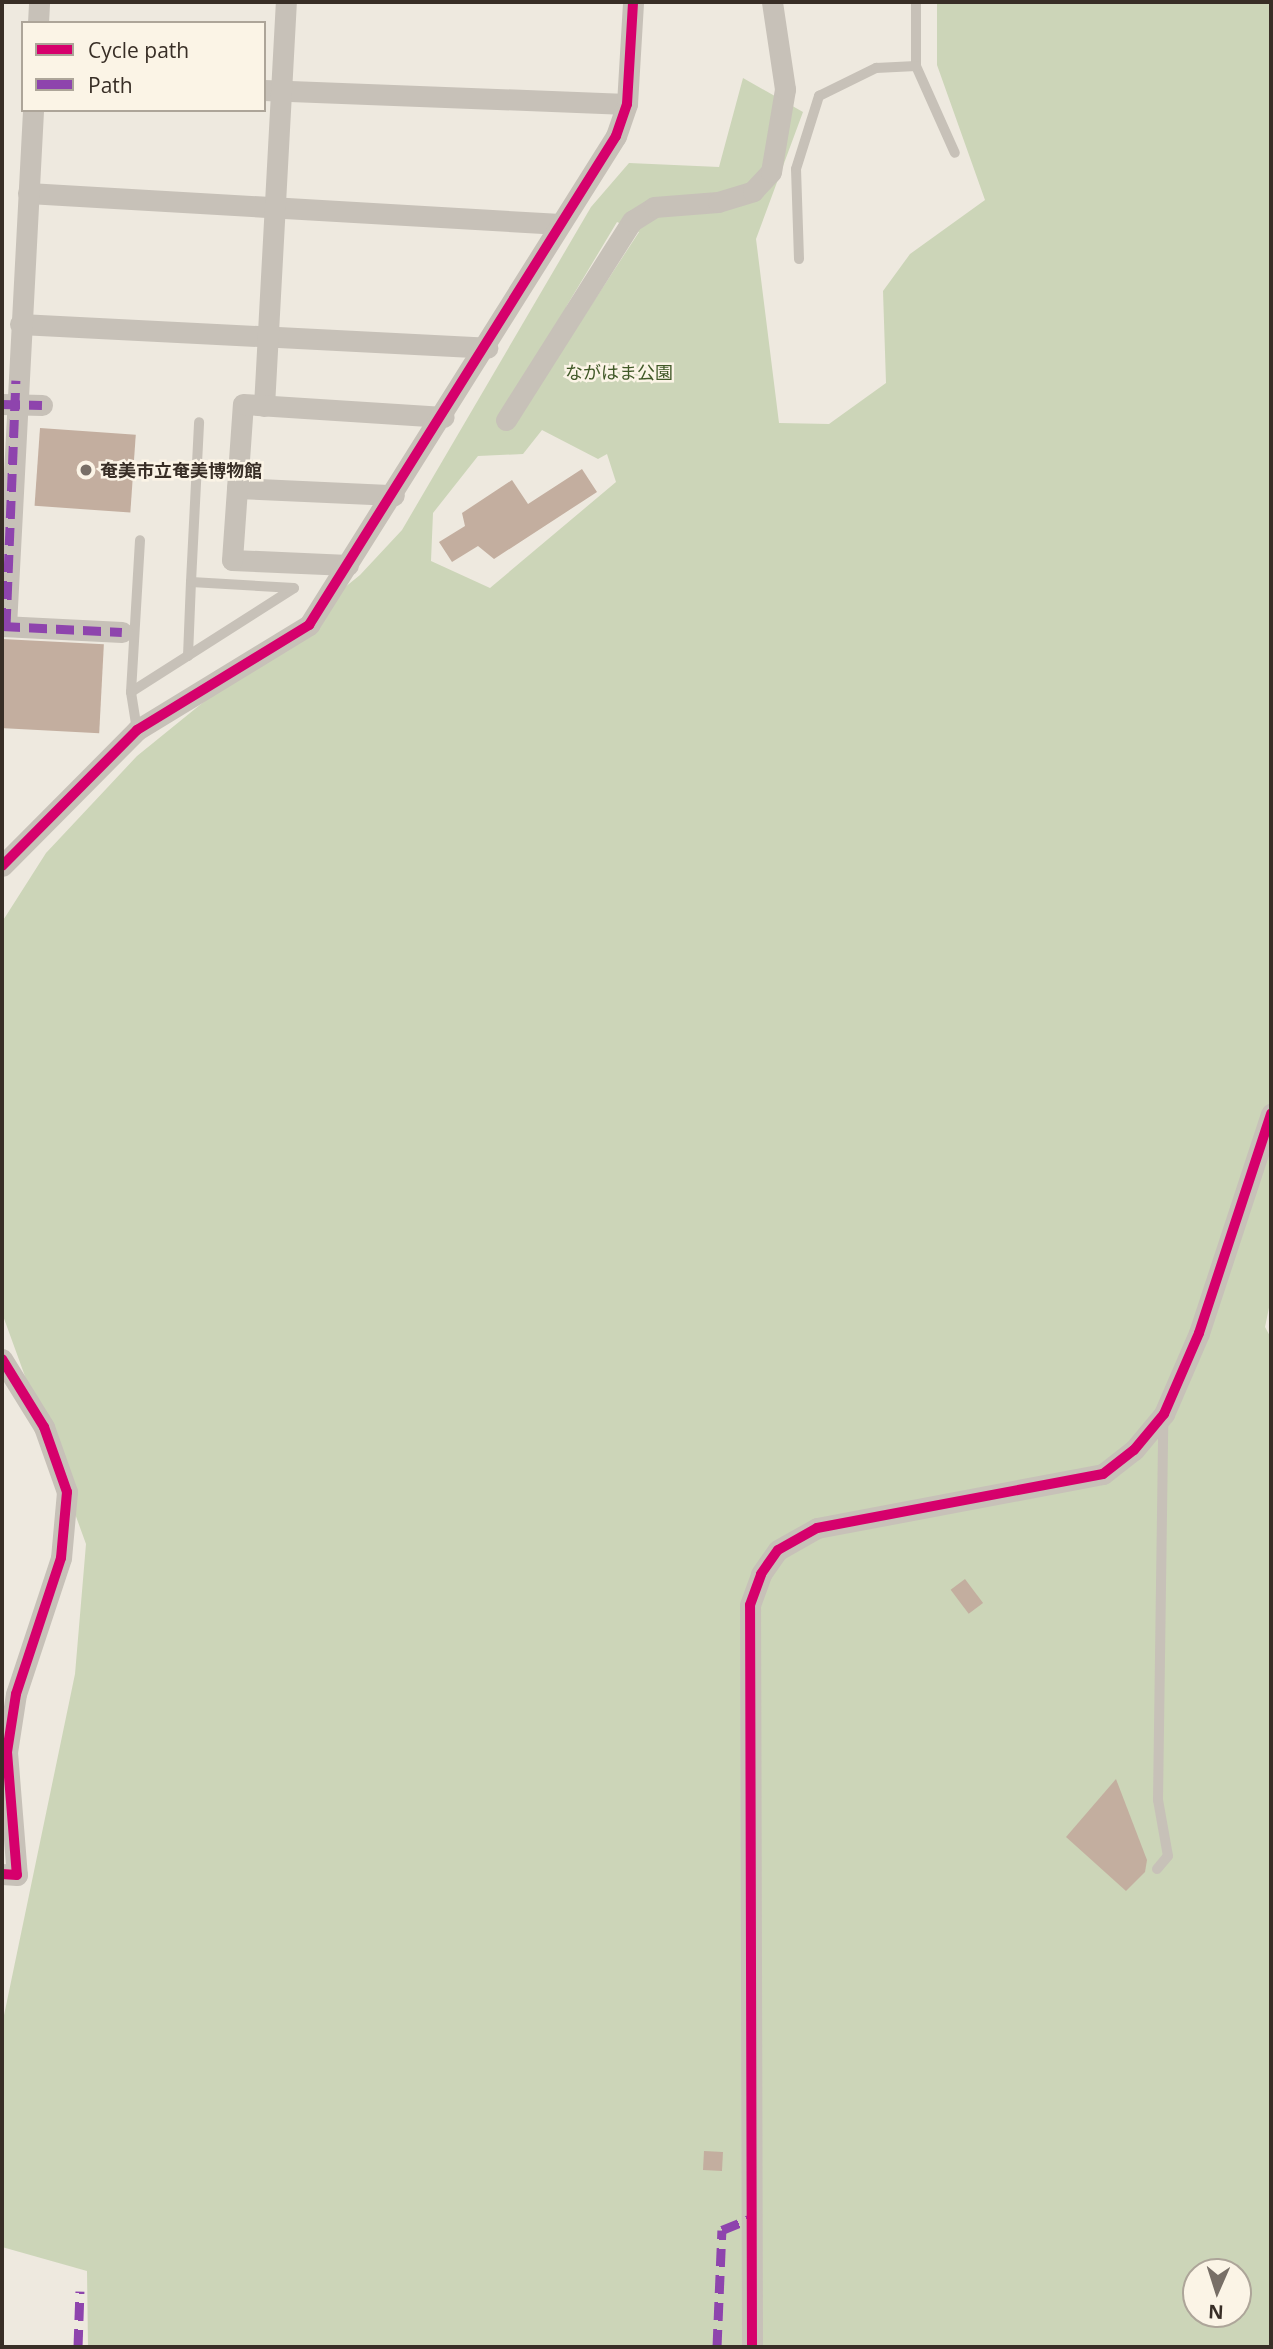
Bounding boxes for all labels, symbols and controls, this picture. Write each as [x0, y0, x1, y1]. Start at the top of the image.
legend [21, 21, 266, 112]
text: Cycle path [88, 36, 189, 64]
text: Path [88, 71, 133, 99]
park label: ながはま公園 [565, 361, 673, 383]
place label: 奄美市立奄美博物館 [100, 459, 262, 481]
marker: 奄美市立奄美博物館 [78, 462, 94, 478]
north arrow [1182, 2258, 1252, 2328]
text: N [1208, 2299, 1224, 2325]

